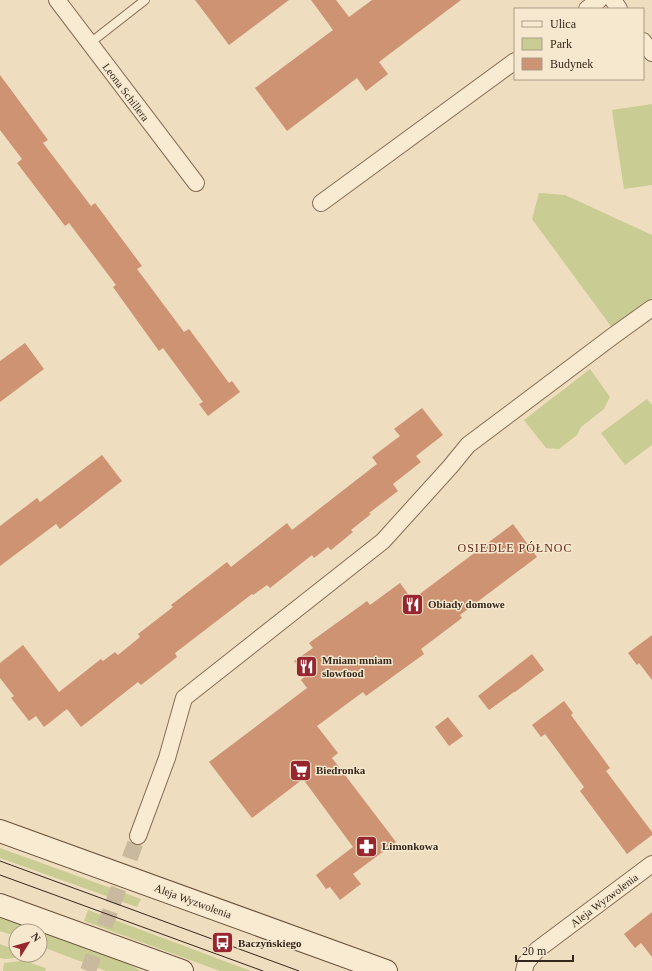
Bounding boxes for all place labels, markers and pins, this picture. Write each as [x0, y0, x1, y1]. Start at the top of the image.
restaurant icon: Obiady domowe [399, 591, 425, 617]
place label: Obiady domowe [428, 598, 505, 610]
restaurant icon: Mniam mniam slowfood [294, 653, 320, 679]
place label: Mniam mniam slowfood [322, 654, 392, 679]
supermarket icon: Biedronka [288, 757, 314, 783]
place label: Biedronka [316, 764, 366, 776]
pharmacy icon: Limonkowa [354, 833, 380, 859]
place label: Limonkowa [382, 840, 439, 852]
bus stop icon: Baczyńskiego [210, 930, 236, 956]
place label: Baczyńskiego [238, 937, 302, 949]

